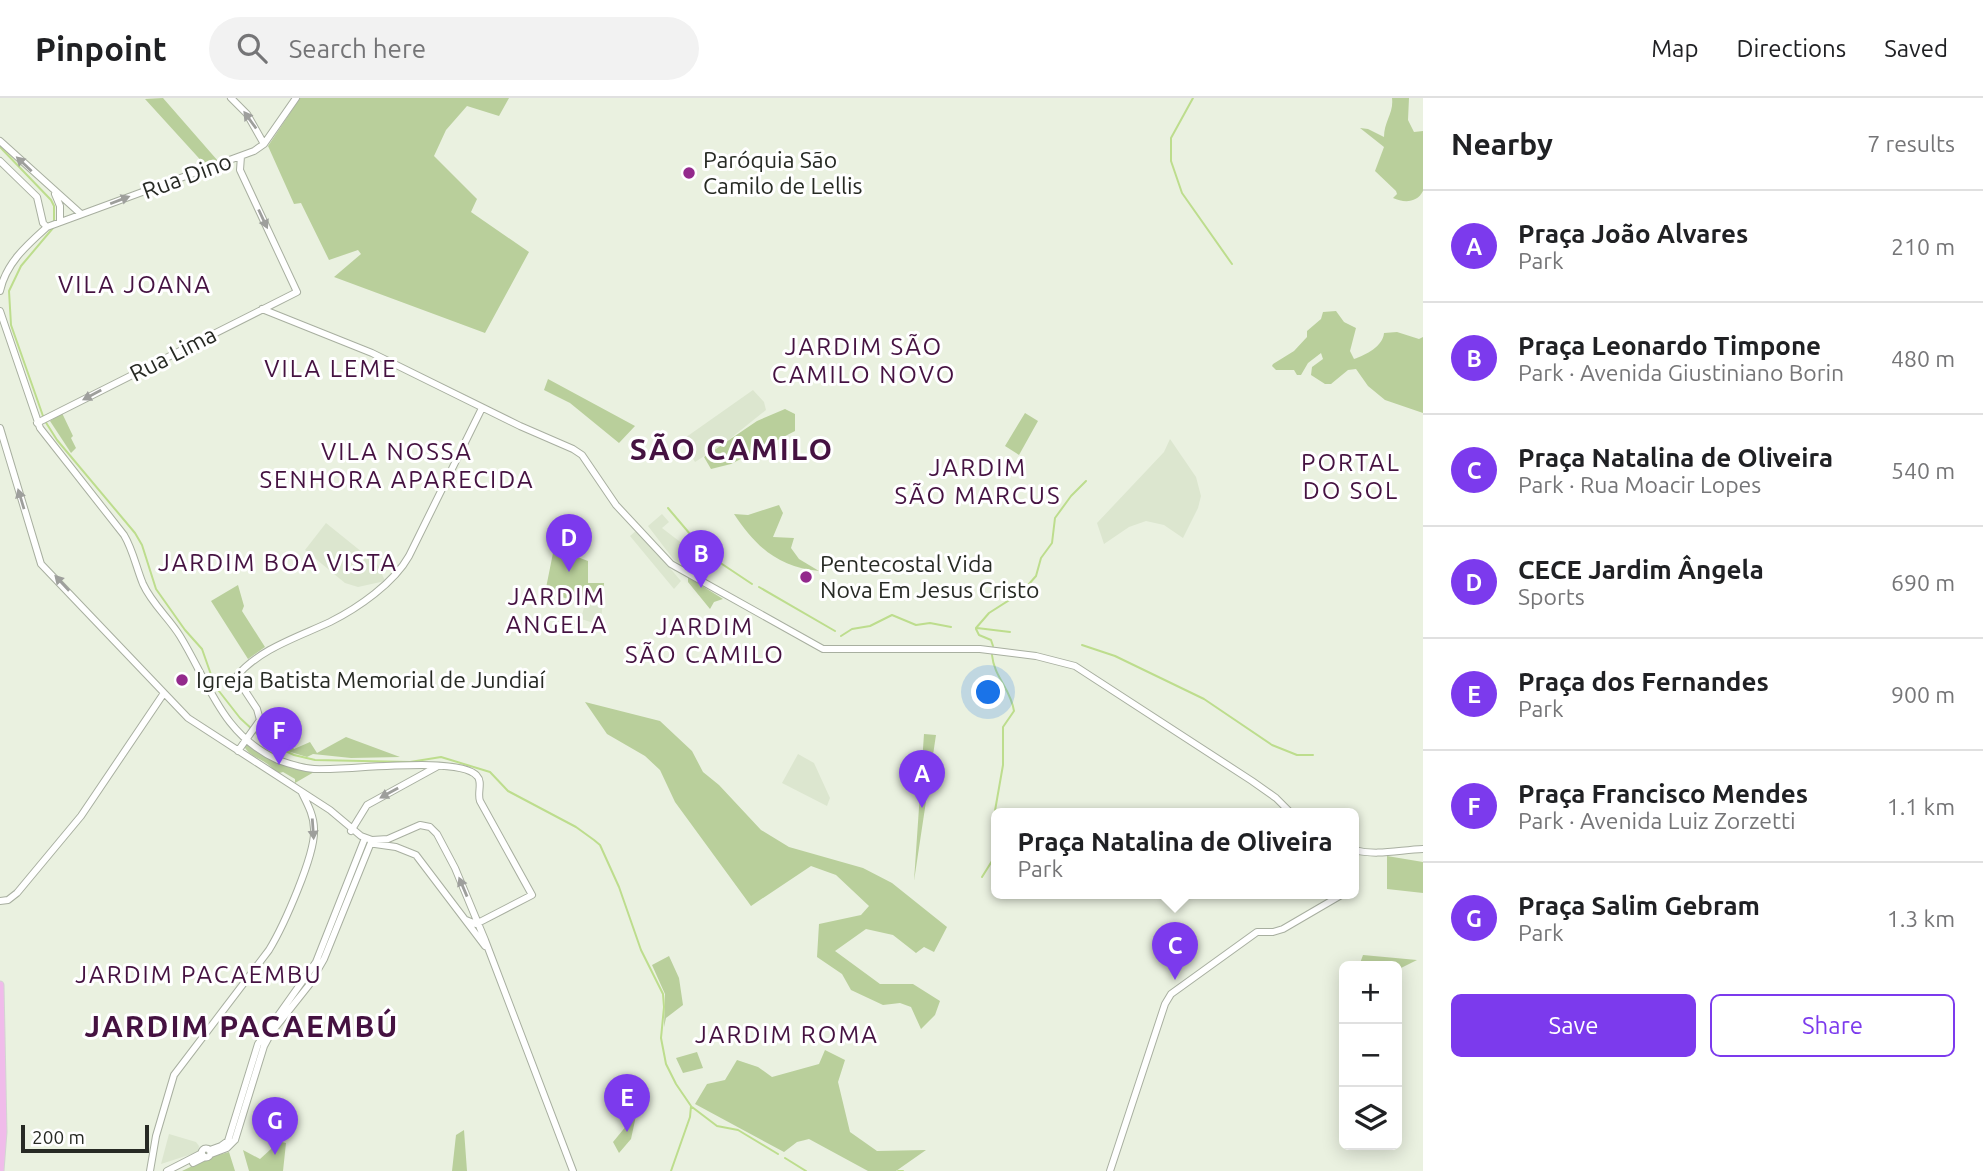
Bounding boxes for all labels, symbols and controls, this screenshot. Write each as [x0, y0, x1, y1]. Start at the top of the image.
search box [209, 17, 699, 80]
icon: search [233, 29, 271, 67]
text: Pinpoint [35, 30, 167, 67]
text: Search here [289, 34, 426, 63]
text: Map [1651, 35, 1698, 62]
text: Directions [1736, 35, 1846, 62]
text: Saved [1884, 35, 1948, 62]
one-way arrow [243, 111, 257, 129]
text: Nearby [1451, 127, 1553, 161]
text: 7 results [1867, 131, 1955, 156]
place label: Paróquia São Camilo de Lellis [703, 147, 863, 198]
street label: Rua Dino [139, 148, 235, 203]
one-way arrow [16, 156, 33, 172]
marker: Paróquia São Camilo de Lellis [681, 165, 697, 181]
one-way arrow [110, 195, 131, 206]
one-way arrow [257, 209, 269, 229]
text: Praça João Alvares [1518, 219, 1748, 248]
text: A [1466, 234, 1482, 259]
text: 210 m [1891, 234, 1955, 259]
text: Park [1518, 248, 1564, 273]
district label: VILA JOANA [58, 271, 212, 298]
street label: Rua Lima [125, 321, 220, 386]
text: Praça Leonardo Timpone [1518, 331, 1821, 360]
district label: JARDIM SÃO CAMILO NOVO [772, 333, 956, 388]
text: B [1466, 346, 1482, 371]
text: 480 m [1891, 346, 1955, 371]
district label: VILA LEME [264, 355, 398, 382]
text: Park · Avenida Giustiniano Borin [1518, 360, 1844, 385]
one-way arrow [81, 388, 101, 400]
district label: SÃO CAMILO [630, 432, 834, 466]
district label: VILA NOSSA SENHORA APARECIDA [259, 438, 535, 493]
text: Praça Natalina de Oliveira [1518, 443, 1833, 472]
district label: PORTAL DO SOL [1301, 449, 1401, 504]
district label: JARDIM SÃO MARCUS [895, 454, 1061, 509]
text: C [1467, 458, 1481, 483]
text: 540 m [1891, 458, 1955, 483]
text: Park · Rua Moacir Lopes [1518, 472, 1761, 497]
one-way arrow [16, 488, 26, 509]
pin: D [546, 514, 592, 572]
pin: B [678, 530, 724, 588]
district label: JARDIM BOA VISTA [158, 549, 398, 576]
place label: Pentecostal Vida Nova Em Jesus Cristo [820, 551, 1039, 602]
text: CECE Jardim Ângela [1518, 555, 1764, 584]
marker: Pentecostal Vida Nova Em Jesus Cristo [798, 569, 814, 585]
text: D [1466, 570, 1482, 595]
text: 690 m [1891, 570, 1955, 595]
one-way arrow [54, 575, 70, 592]
district label: JARDIM ANGELA [506, 583, 608, 638]
text: Sports [1518, 584, 1585, 609]
district label: JARDIM SÃO CAMILO [625, 613, 785, 668]
place label: Igreja Batista Memorial de Jundiaí [196, 667, 546, 692]
text: Praça dos Fernandes [1518, 667, 1769, 696]
marker: Igreja Batista Memorial de Jundiaí [174, 672, 190, 688]
your location [971, 675, 1005, 709]
text: E [1467, 682, 1481, 707]
text: 900 m [1891, 682, 1955, 707]
text: Park [1518, 696, 1564, 721]
pin: F [256, 707, 302, 765]
pin: A [899, 750, 945, 808]
text: Praça Francisco Mendes [1518, 779, 1808, 808]
one-way arrow [379, 788, 399, 799]
text: F [1468, 794, 1480, 819]
text: 1.1 km [1887, 794, 1955, 819]
popup [991, 808, 1359, 899]
text: Park · Avenida Luiz Zorzetti [1518, 808, 1796, 833]
one-way arrow [308, 818, 319, 840]
text: Praça Natalina de Oliveira [1017, 827, 1333, 856]
text: Park [1017, 856, 1063, 881]
one-way arrow [457, 876, 468, 897]
text: Praça Salim Gebram [1518, 891, 1760, 920]
text: G [1466, 906, 1482, 931]
text: 1.3 km [1887, 906, 1955, 931]
text: Park [1518, 920, 1564, 945]
pin: C [1152, 922, 1198, 980]
district label: JARDIM PACAEMBU [75, 961, 323, 988]
map controls [1339, 961, 1402, 1150]
button: + [1339, 961, 1402, 1024]
button: Save [1451, 994, 1696, 1057]
button: Share [1710, 994, 1955, 1057]
district label: JARDIM PACAEMBÚ [85, 1008, 399, 1043]
district label: JARDIM ROMA [695, 1021, 879, 1048]
button: − [1339, 1024, 1402, 1087]
pin: E [604, 1074, 650, 1132]
button: layers [1339, 1087, 1402, 1150]
pin: G [252, 1097, 298, 1155]
scale bar [21, 1122, 149, 1154]
text: 200 m [32, 1126, 85, 1148]

